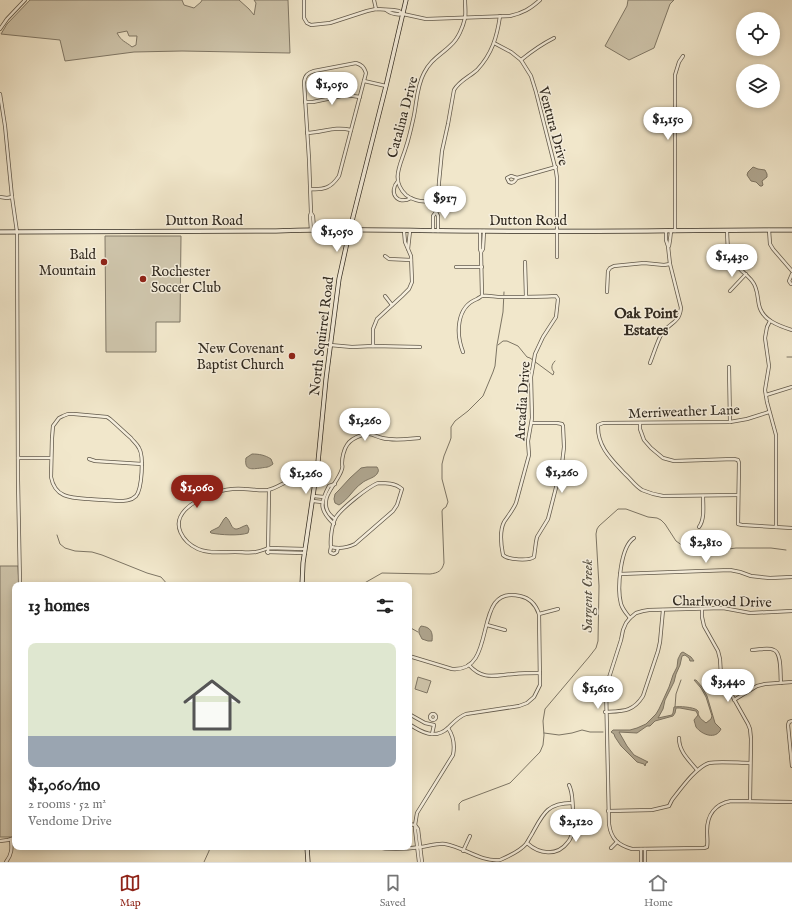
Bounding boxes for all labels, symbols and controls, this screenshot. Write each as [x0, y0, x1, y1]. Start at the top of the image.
map controls [736, 12, 780, 108]
button: locate [736, 12, 780, 56]
button: layers [736, 64, 780, 108]
pin: $1,050 [299, 72, 365, 106]
street label: Catalina Drive [383, 74, 423, 160]
text: $1,050 [316, 76, 348, 93]
street label: Ventura Drive [534, 84, 572, 168]
pin: $1,150 [635, 107, 701, 141]
text: $1,150 [652, 111, 684, 128]
pin: $917 [421, 186, 469, 220]
text: $917 [433, 190, 457, 207]
street label: Dutton Road [165, 212, 243, 230]
street label: Dutton Road [489, 212, 567, 230]
pin: $1,050 [304, 219, 370, 253]
text: $1,050 [321, 223, 353, 240]
pin: $1,430 [699, 244, 765, 278]
place label: Bald Mountain [39, 246, 97, 280]
text: $1,430 [715, 248, 749, 265]
marker: Bald Mountain [99, 257, 109, 267]
place label: Rochester Soccer Club [151, 263, 221, 297]
marker: Rochester Soccer Club [138, 274, 148, 284]
street label: North Squirrel Road [306, 275, 338, 397]
district label: Oak Point Estates [614, 304, 679, 340]
place label: New Covenant Baptist Church [197, 340, 285, 374]
marker: New Covenant Baptist Church [287, 351, 297, 361]
street label: Arcadia Drive [511, 360, 535, 442]
street label: Merriweather Lane [628, 401, 741, 423]
pin: $1,260 [332, 408, 398, 442]
text: $1,260 [348, 412, 382, 429]
pin: $1,260 [529, 460, 595, 494]
pin: $1,260 [273, 461, 339, 495]
text: $1,260 [545, 464, 579, 481]
text: $1,260 [289, 465, 323, 482]
pin: $1,060 [164, 475, 230, 509]
text: $1,060 [180, 479, 214, 496]
pin: $2,810 [673, 530, 739, 564]
text: $2,810 [689, 534, 723, 551]
water label: Sargent Creek [578, 559, 598, 633]
street label: Charlwood Drive [672, 592, 772, 612]
icon: filters [374, 595, 396, 617]
text: 13 homes [28, 596, 89, 617]
icon: home [176, 669, 248, 741]
pin: $3,440 [695, 669, 761, 703]
text: $3,440 [711, 673, 745, 690]
pin: $1,610 [565, 676, 631, 710]
text: $1,610 [582, 680, 614, 697]
text: $1,060/mo [28, 775, 100, 796]
text: 2 rooms · 52 m² [28, 796, 106, 813]
pin: $2,120 [543, 809, 609, 843]
text: Vendome Drive [28, 813, 112, 830]
text: $2,120 [559, 813, 593, 830]
tab: Map [119, 872, 141, 910]
tab: Saved [380, 872, 406, 910]
tab: Home [644, 872, 673, 910]

